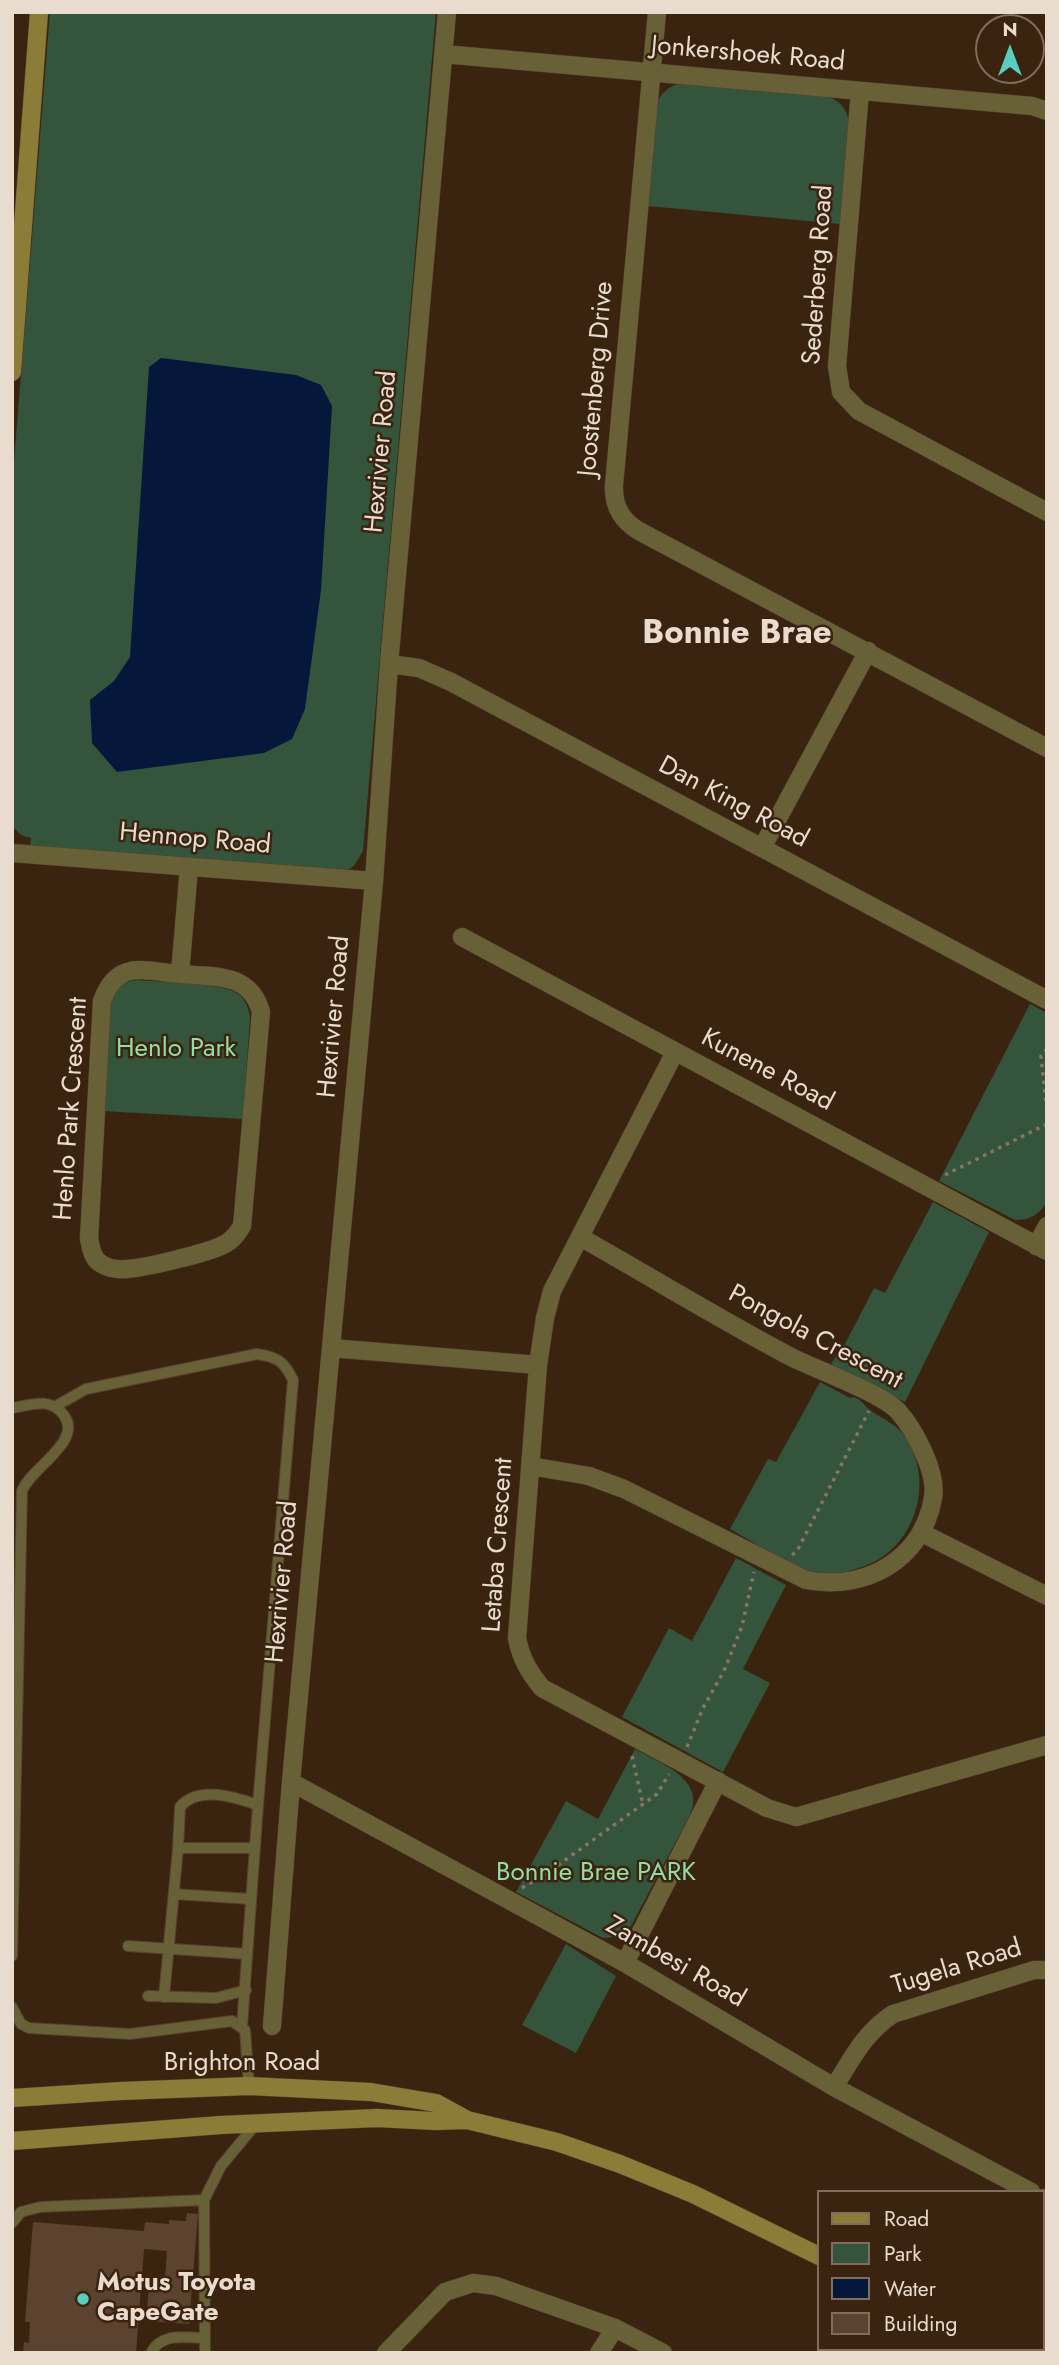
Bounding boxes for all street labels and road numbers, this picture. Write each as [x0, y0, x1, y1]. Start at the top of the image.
street label: Jonkershoek Road [650, 31, 846, 79]
street label: Sederberg Road [797, 184, 841, 366]
street label: Joostenberg Drive [573, 280, 621, 478]
street label: Hexrivier Road [359, 370, 405, 534]
street label: Dan King Road [653, 750, 813, 856]
street label: Hennop Road [118, 818, 272, 862]
street label: Hexrivier Road [312, 935, 358, 1099]
street label: Henlo Park Crescent [49, 996, 95, 1222]
street label: Kunene Road [695, 1023, 839, 1119]
street label: Pongola Crescent [723, 1279, 907, 1397]
street label: Letaba Crescent [477, 1457, 521, 1633]
street label: Hexrivier Road [260, 1500, 306, 1664]
street label: Zambesi Road [600, 1910, 750, 2016]
street label: Tugela Road [888, 1933, 1026, 2003]
street label: Brighton Road [164, 2048, 320, 2080]

